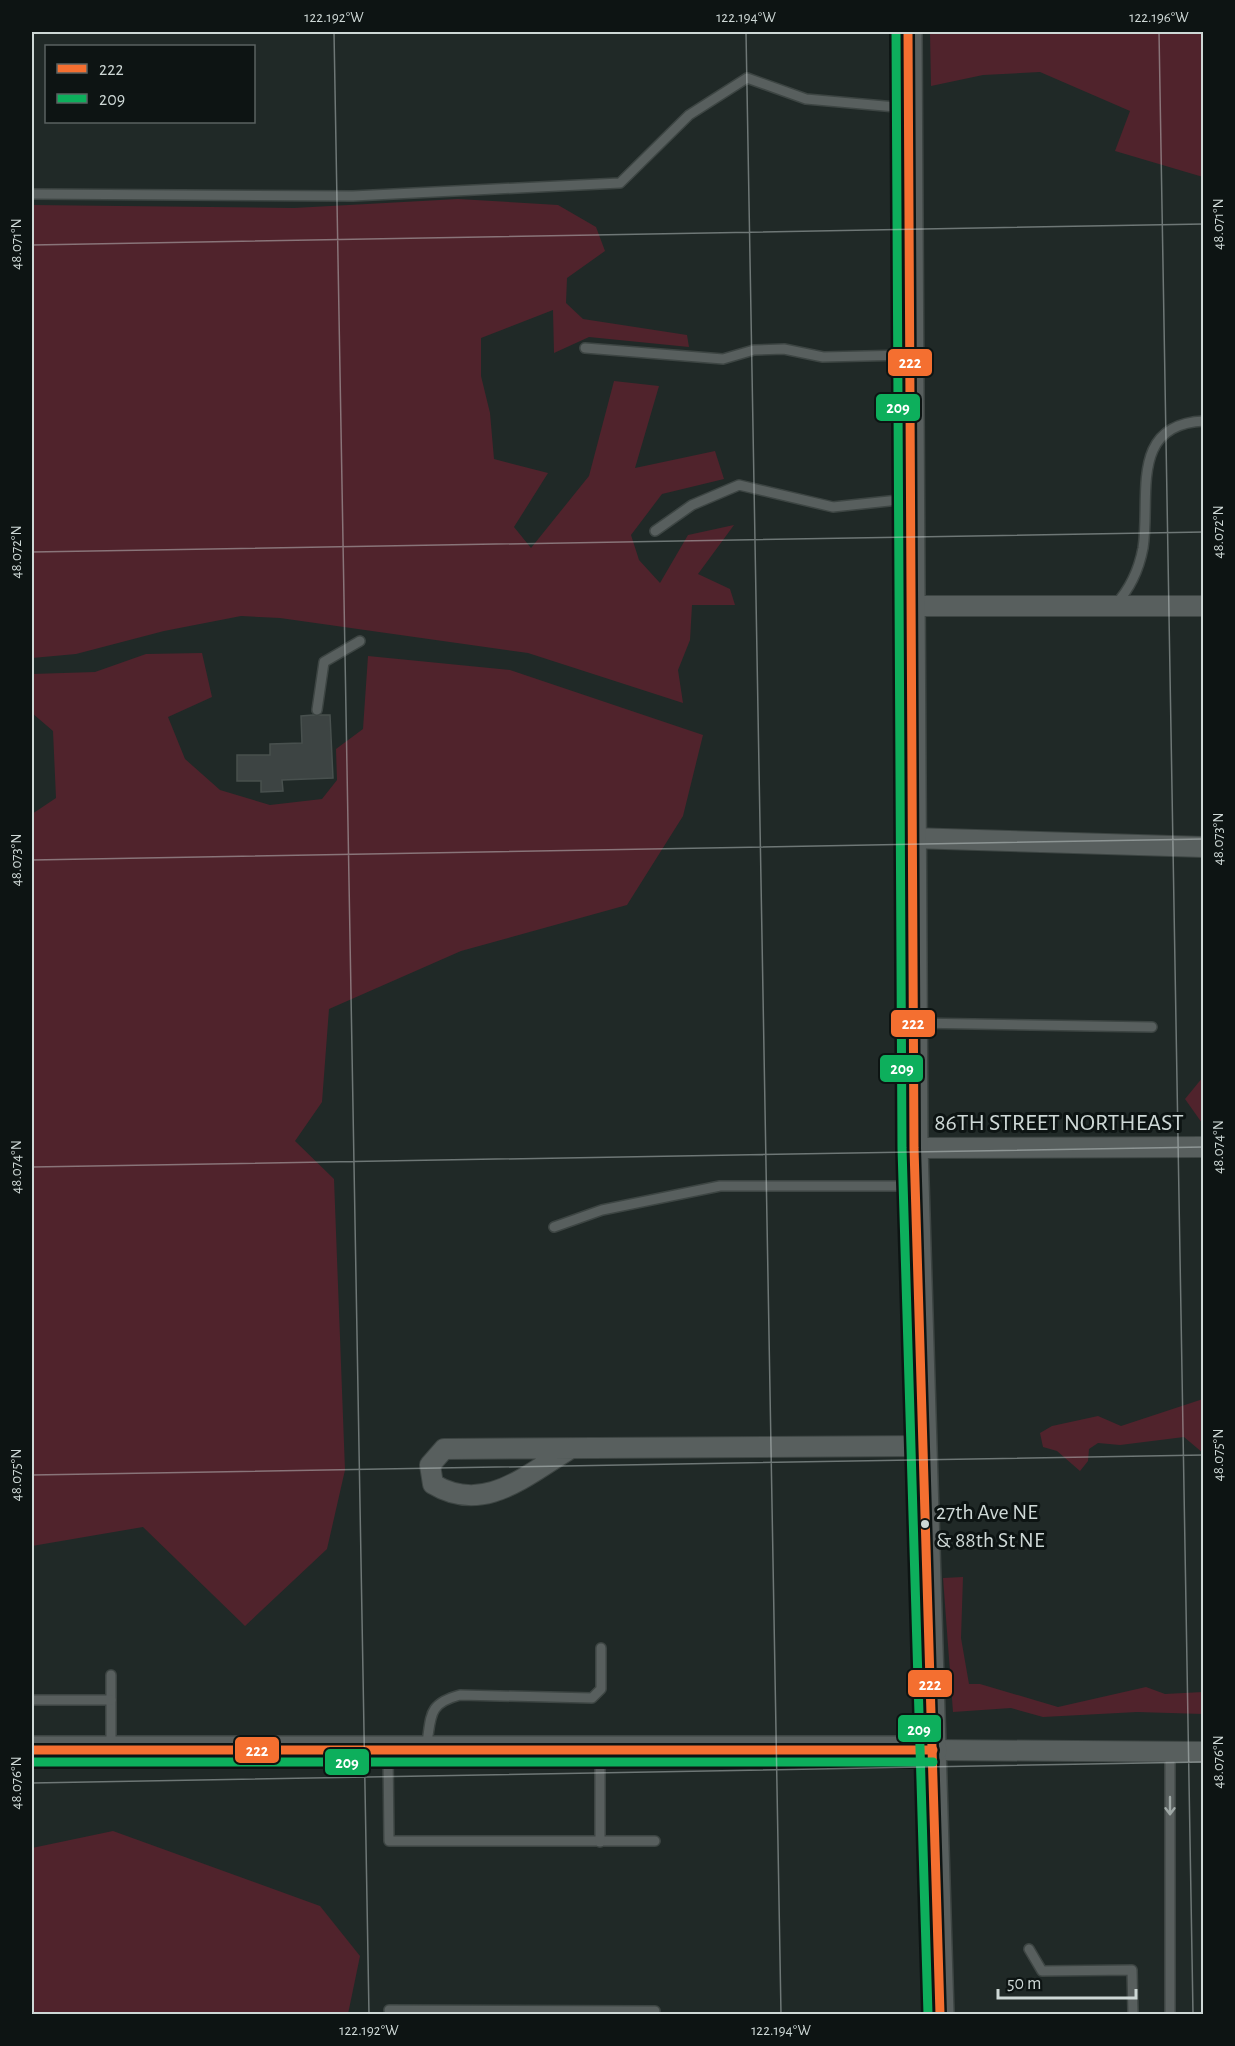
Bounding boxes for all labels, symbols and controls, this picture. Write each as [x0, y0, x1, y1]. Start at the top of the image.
text: 122.192°W [304, 10, 364, 25]
text: 122.194°W [716, 10, 776, 25]
text: 122.196°W [1129, 10, 1189, 25]
legend [45, 45, 255, 123]
text: 222 [99, 61, 124, 79]
text: 209 [99, 91, 125, 109]
text: 48.071°N [1211, 198, 1226, 250]
text: 48.071°N [9, 218, 24, 270]
line badge: 222 [887, 348, 933, 377]
text: 222 [899, 355, 922, 371]
line badge: 209 [875, 393, 921, 422]
text: 209 [886, 400, 910, 416]
text: 48.072°N [1211, 505, 1226, 559]
text: 48.072°N [9, 525, 24, 579]
text: 48.073°N [1211, 813, 1226, 865]
text: 48.073°N [9, 834, 24, 886]
line badge: 222 [890, 1009, 936, 1038]
text: 222 [902, 1016, 925, 1032]
line badge: 209 [879, 1054, 924, 1083]
text: 209 [890, 1061, 914, 1077]
street label: 86TH STREET NORTHEAST [934, 1111, 1184, 1135]
text: 48.074°N [1211, 1120, 1226, 1174]
text: 48.074°N [9, 1140, 24, 1194]
text: 48.075°N [1211, 1429, 1226, 1481]
text: 48.075°N [9, 1449, 24, 1501]
place label: 27th Ave NE & 88th St NE [936, 1501, 1045, 1551]
marker: 27th Ave NE & 88th St NE [919, 1518, 931, 1530]
line badge: 222 [907, 1669, 953, 1698]
text: 222 [919, 1677, 942, 1693]
line badge: 209 [897, 1714, 942, 1743]
text: 209 [907, 1722, 931, 1738]
text: 48.076°N [1211, 1735, 1226, 1789]
line badge: 222 [234, 1736, 280, 1764]
text: 222 [246, 1743, 269, 1759]
line badge: 209 [324, 1748, 370, 1776]
text: 209 [335, 1755, 359, 1771]
text: 48.076°N [9, 1756, 24, 1810]
one-way arrow [1164, 1796, 1176, 1816]
scale bar [998, 1962, 1136, 2000]
text: 50 m [1007, 1975, 1041, 1993]
text: 122.192°W [339, 2023, 399, 2038]
text: 122.194°W [751, 2023, 811, 2038]

